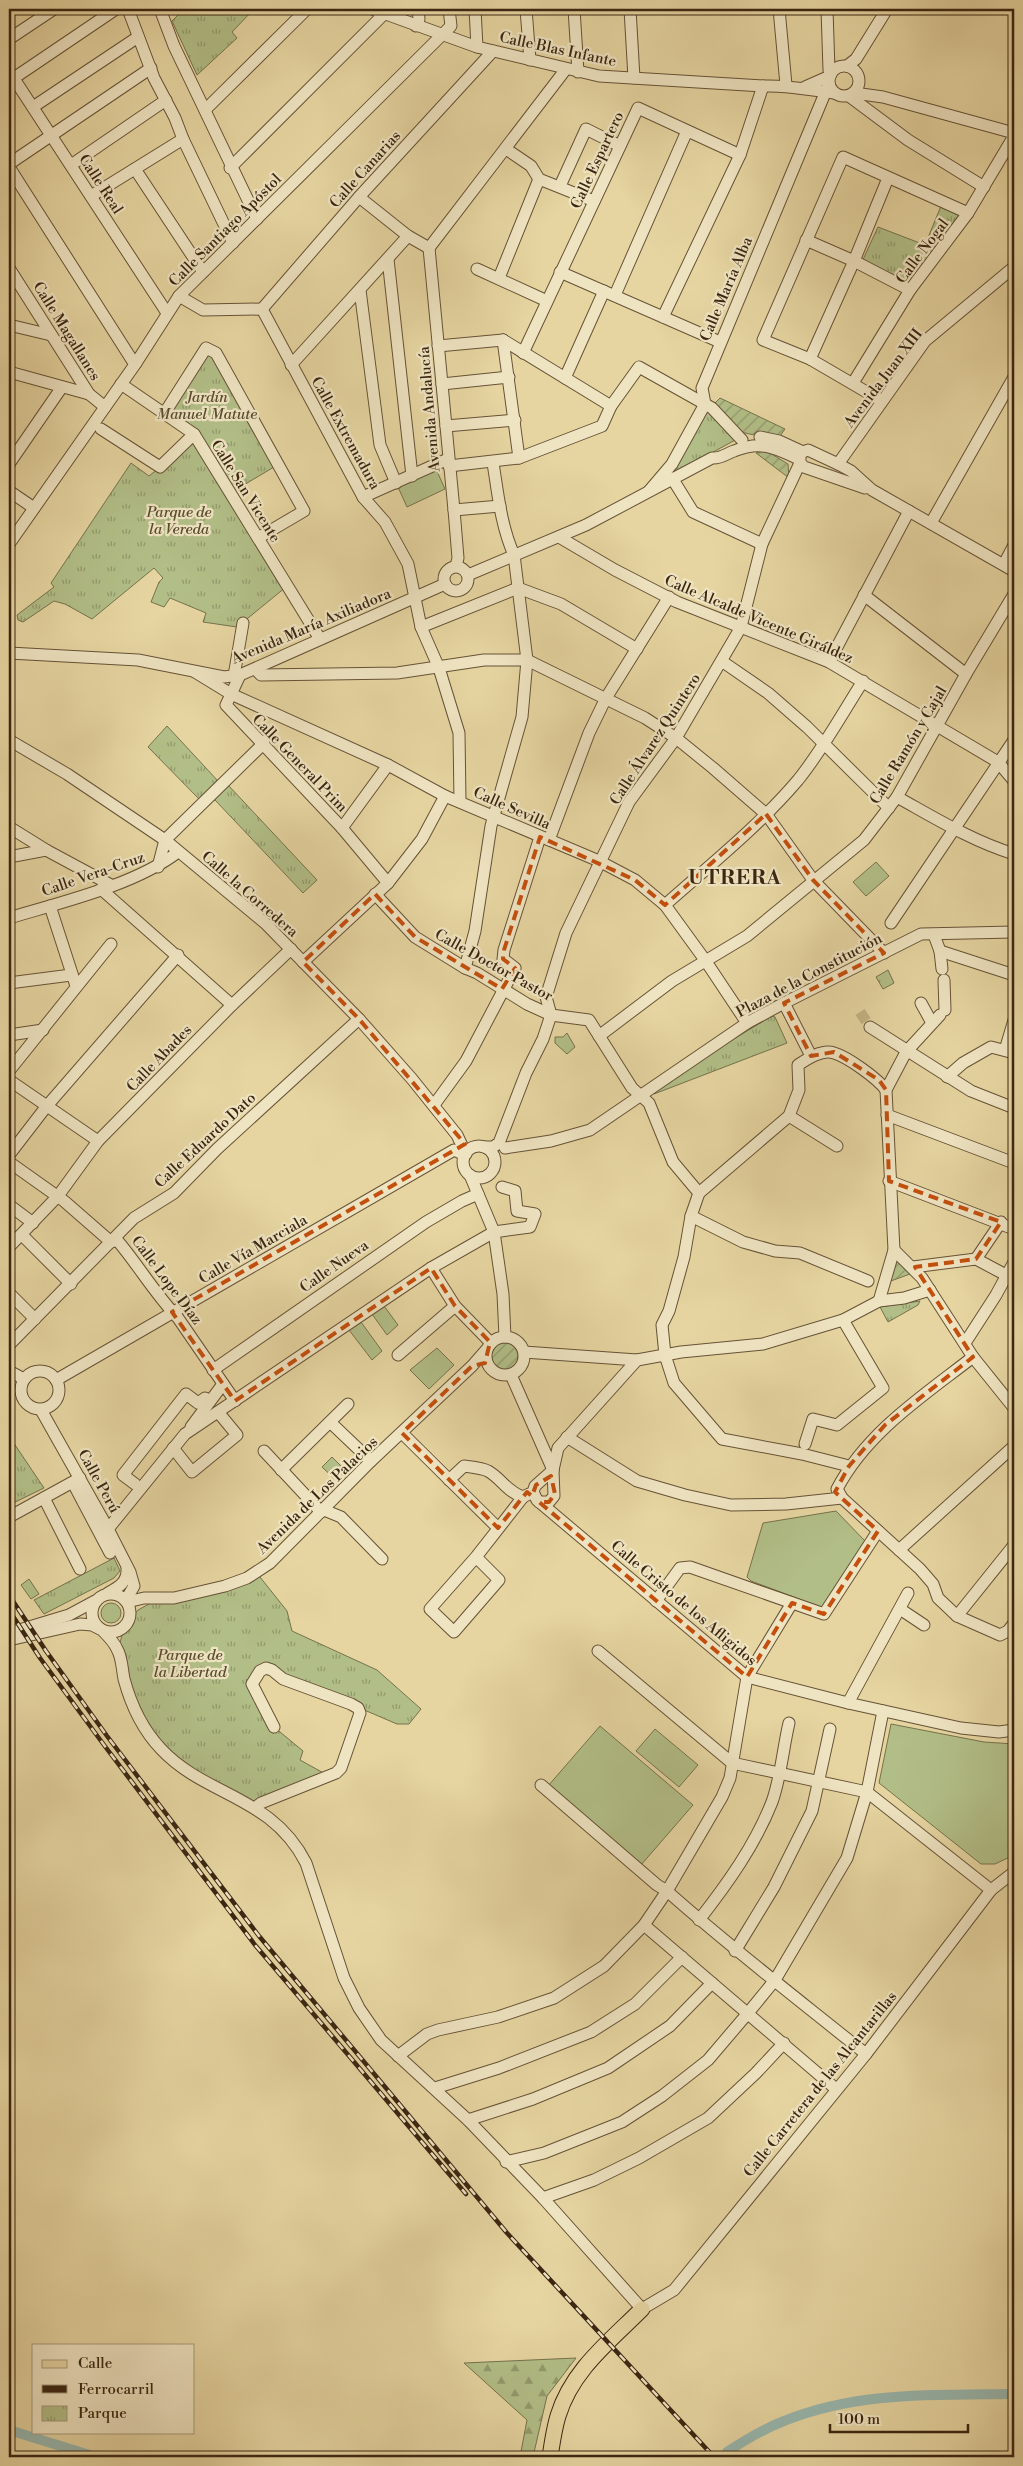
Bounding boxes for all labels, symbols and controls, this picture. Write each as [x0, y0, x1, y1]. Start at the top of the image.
street label: Calle Blas Infante [498, 28, 618, 71]
street label: Calle Espartero [567, 109, 628, 212]
street label: Calle Canarias [326, 127, 405, 212]
street label: Calle Real [74, 151, 127, 218]
street label: Calle Santiago Apóstol [165, 170, 286, 291]
street label: Calle Nogal [892, 215, 953, 288]
street label: Calle María Alba [696, 234, 757, 344]
street label: Calle Magallanes [29, 278, 105, 384]
street label: Avenida Juan XIII [839, 325, 927, 432]
street label: Avenida Andalucía [415, 345, 445, 474]
street label: Calle Extremadura [307, 373, 385, 494]
park label: Jardín Manuel Matute [157, 388, 257, 424]
street label: Calle San Vicente [206, 436, 285, 546]
park label: Parque de la Vereda [146, 503, 211, 539]
street label: Calle Alcalde Vicente Giráldez [661, 571, 856, 668]
street label: Avenida María Axiliadora [228, 584, 394, 669]
street label: Calle Álvarez Quintero [605, 669, 705, 809]
street label: Calle Ramón y Cajal [866, 682, 951, 808]
street label: Calle General Prim [248, 710, 351, 816]
street label: Calle Sevilla [470, 783, 554, 834]
street label: Calle la Corredera [197, 847, 302, 942]
street label: Calle Vera-Cruz [39, 848, 147, 901]
district label: UTRERA [688, 866, 782, 891]
street label: Calle Doctor Pastor [431, 925, 557, 1006]
street label: Plaza de la Constitución [733, 929, 886, 1022]
street label: Calle Abades [123, 1021, 196, 1096]
street label: Calle Eduardo Dato [151, 1089, 260, 1192]
street label: Calle Vía Marciala [196, 1210, 311, 1288]
street label: Calle Lope Díaz [127, 1232, 206, 1329]
street label: Calle Nueva [296, 1236, 373, 1297]
street label: Avenida de Los Palacios [252, 1433, 382, 1559]
street label: Calle Perú [73, 1446, 124, 1517]
street label: Calle Cristo de los Afligidos [607, 1537, 761, 1670]
park label: Parque de la Libertad [154, 1646, 227, 1682]
street label: Calle Carretera de las Alcantarillas [740, 1988, 901, 2181]
legend [32, 2344, 195, 2434]
text: Calle [78, 2354, 112, 2373]
text: Ferrocarril [78, 2380, 155, 2399]
scale bar [830, 2401, 968, 2433]
text: Parque [78, 2404, 127, 2423]
text: 100 m [838, 2410, 880, 2429]

